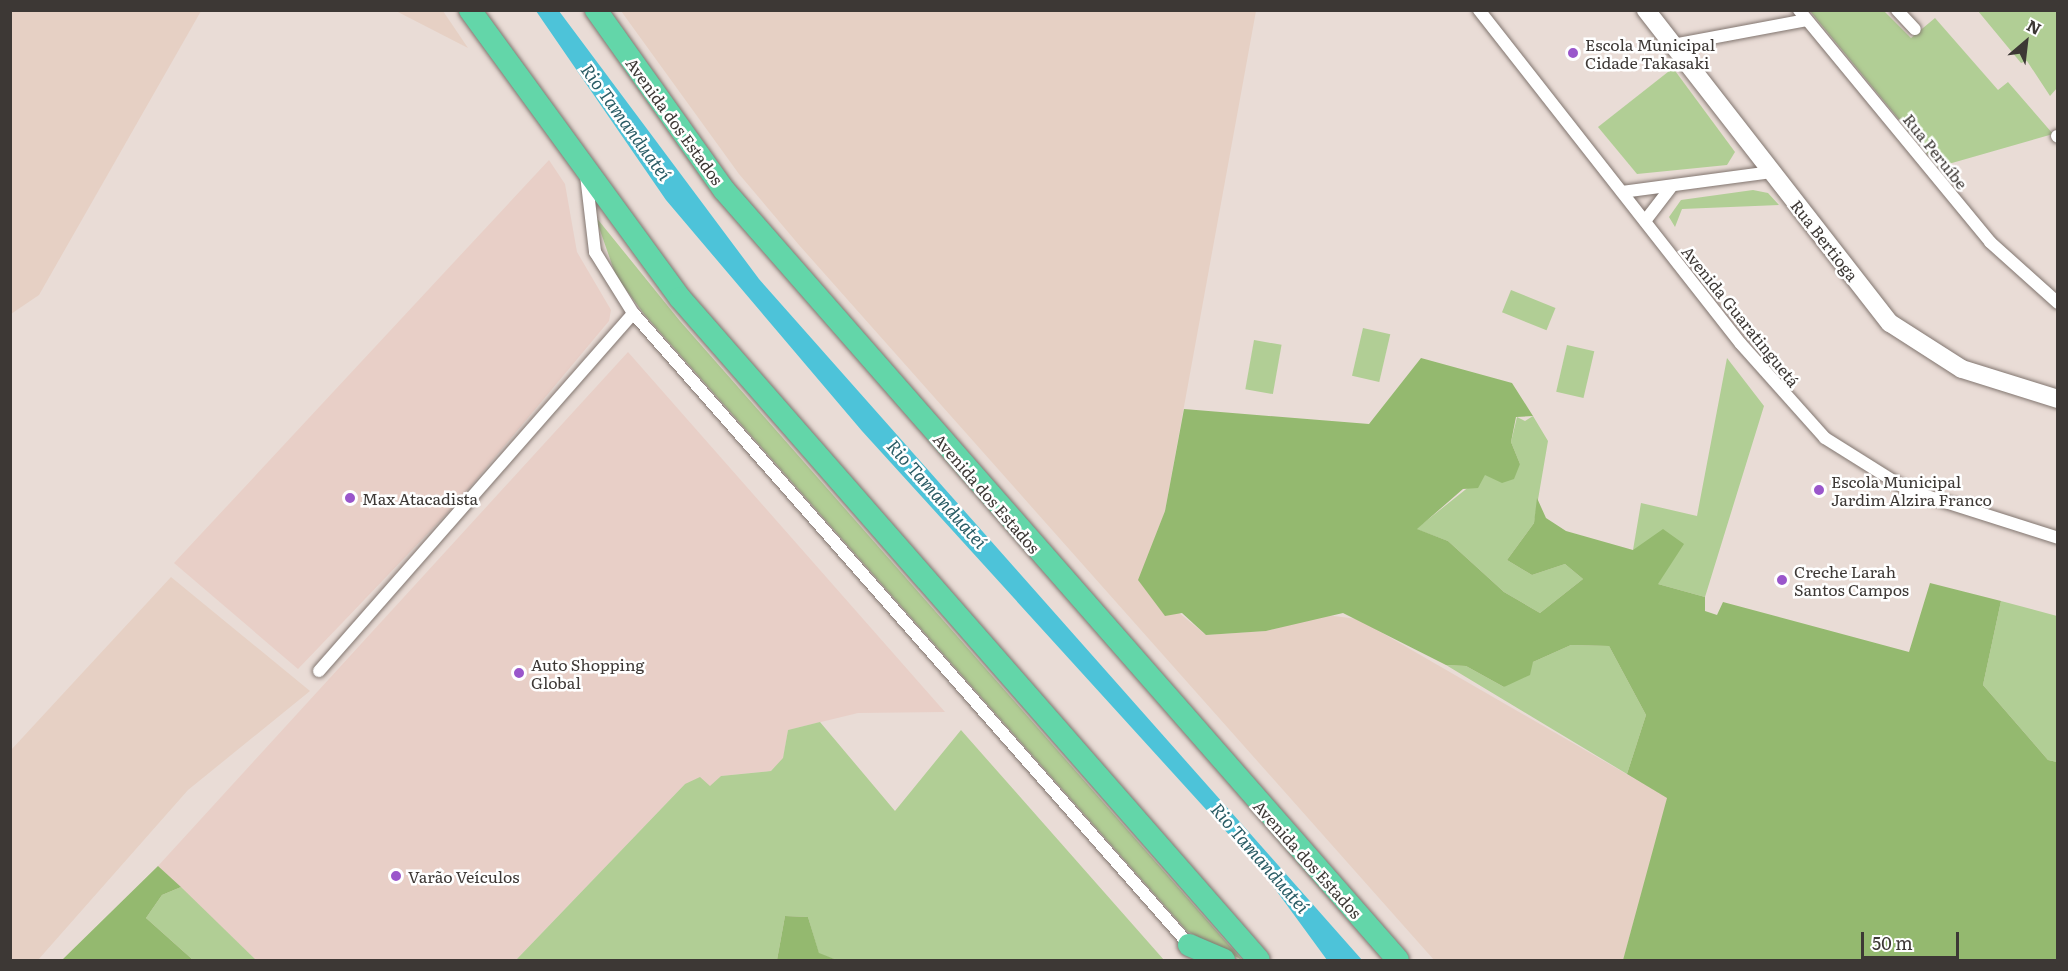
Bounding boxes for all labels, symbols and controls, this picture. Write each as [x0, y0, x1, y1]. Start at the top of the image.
north arrow [1996, 12, 2056, 72]
text: N [2023, 12, 2046, 40]
place label: Escola Municipal Cidade Takasaki [1585, 34, 1715, 72]
marker: Escola Municipal Cidade Takasaki [1566, 46, 1580, 60]
street label: Avenida dos Estados [622, 54, 728, 188]
water label: Rio Tamanduateí [576, 59, 676, 185]
street label: Rua Peruíbe [1900, 109, 1972, 193]
street label: Rua Bertioga [1787, 196, 1863, 284]
street label: Avenida Guaratinguetá [1678, 242, 1804, 390]
street label: Avenida dos Estados [930, 429, 1044, 557]
water label: Rio Tamanduateí [882, 435, 992, 553]
place label: Escola Municipal Jardim Alzira Franco [1831, 471, 1992, 509]
marker: Escola Municipal Jardim Alzira Franco [1812, 483, 1826, 497]
place label: Max Atacadista [362, 488, 478, 508]
marker: Max Atacadista [343, 491, 357, 505]
place label: Creche Larah Santos Campos [1794, 561, 1909, 599]
marker: Creche Larah Santos Campos [1775, 573, 1789, 587]
place label: Auto Shopping Global [531, 654, 644, 692]
marker: Auto Shopping Global [512, 666, 526, 680]
street label: Avenida dos Estados [1250, 796, 1366, 922]
water label: Rio Tamanduateí [1206, 798, 1314, 918]
place label: Varão Veículos [408, 866, 519, 886]
marker: Varão Veículos [389, 869, 403, 883]
scale bar [1864, 920, 1962, 958]
text: 50 m [1872, 929, 1913, 956]

